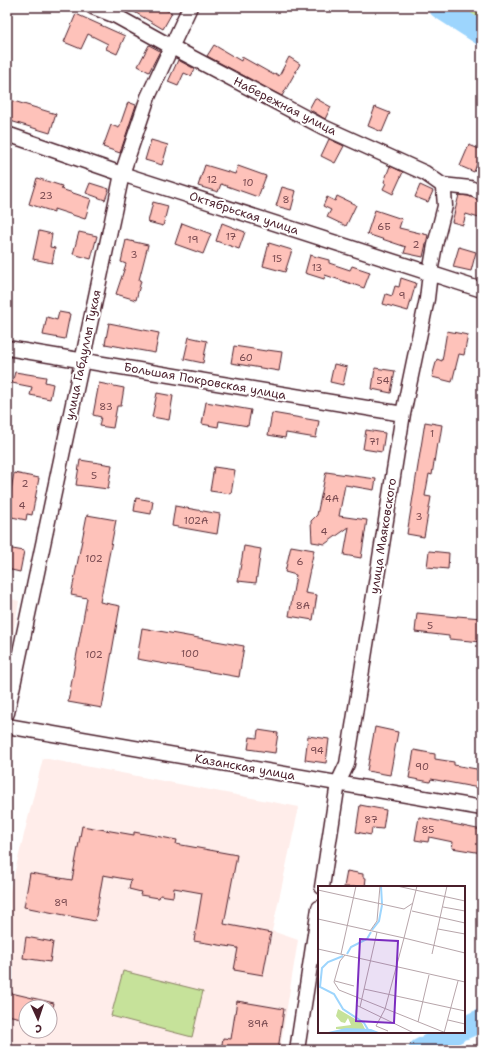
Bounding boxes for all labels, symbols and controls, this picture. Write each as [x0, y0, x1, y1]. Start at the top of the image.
street label: Набережная улица [231, 73, 340, 139]
house number: 12 [207, 173, 217, 186]
house number: 10 [243, 176, 253, 189]
street label: Октябрьская улица [187, 188, 301, 238]
house number: 23 [39, 189, 53, 202]
house number: 8 [283, 193, 290, 206]
house number: 6Б [377, 220, 391, 233]
house number: 17 [226, 230, 236, 243]
house number: 19 [188, 233, 198, 246]
house number: 2 [413, 238, 420, 251]
house number: 3 [131, 248, 138, 261]
house number: 15 [272, 252, 282, 265]
house number: 13 [312, 261, 322, 274]
street label: улица Габдуллы Тукая [61, 288, 105, 422]
house number: 9 [399, 289, 406, 302]
house number: 60 [239, 351, 253, 364]
street label: Большая Покровская улица [122, 359, 288, 403]
house number: 54 [377, 374, 389, 387]
house number: 83 [99, 400, 113, 413]
house number: 1 [430, 427, 434, 440]
house number: 71 [369, 435, 379, 448]
house number: 5 [91, 469, 97, 482]
house number: 2 [22, 477, 29, 490]
street label: улица Маяковского [366, 477, 400, 595]
house number: 4А [325, 492, 339, 505]
house number: 4 [19, 499, 26, 512]
house number: 3 [416, 510, 423, 523]
house number: 102А [184, 514, 208, 527]
house number: 4 [321, 525, 328, 538]
house number: 102 [85, 552, 103, 565]
house number: 6 [297, 555, 304, 568]
house number: 8А [296, 599, 310, 612]
house number: 5 [427, 619, 433, 632]
house number: 100 [181, 647, 199, 660]
house number: 102 [85, 648, 103, 661]
house number: 94 [310, 744, 324, 757]
street label: Казанская улица [193, 750, 297, 784]
house number: 90 [415, 760, 429, 773]
house number: 87 [364, 813, 378, 826]
house number: 85 [422, 823, 434, 836]
inset map [318, 886, 465, 1033]
house number: 89 [54, 896, 68, 909]
north arrow [18, 999, 58, 1039]
house number: 89А [248, 1017, 268, 1030]
text: С [34, 1021, 42, 1036]

